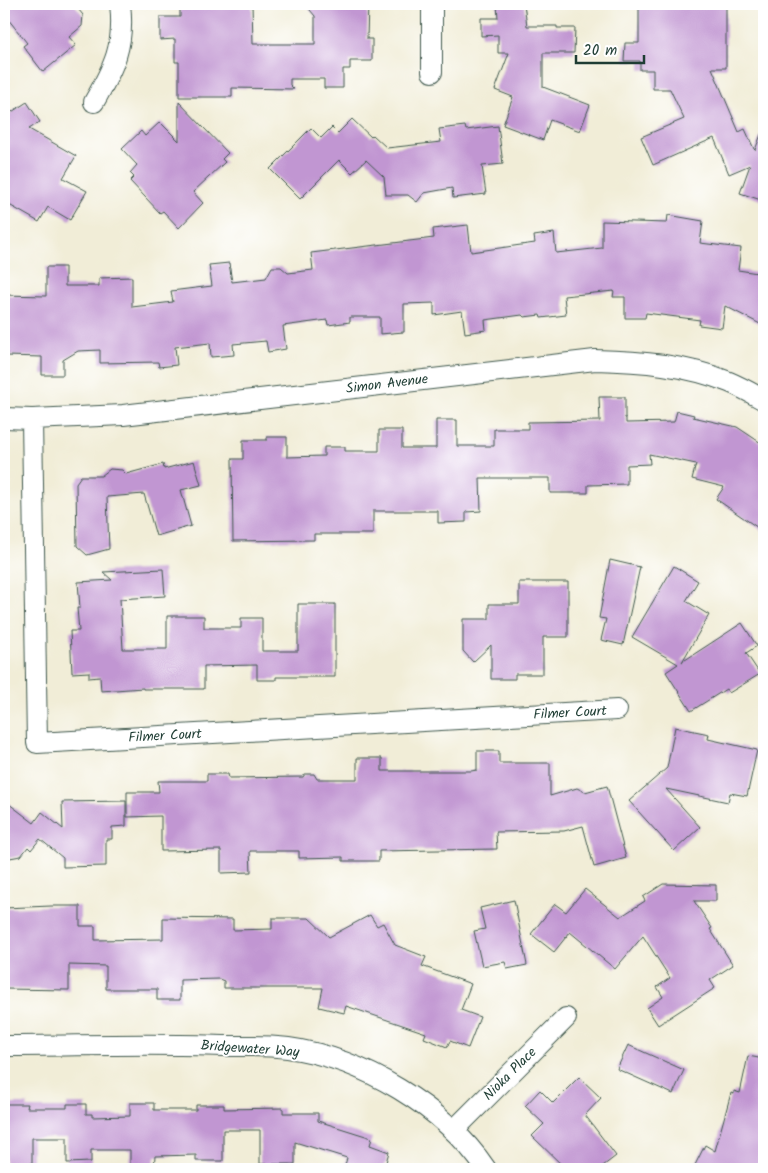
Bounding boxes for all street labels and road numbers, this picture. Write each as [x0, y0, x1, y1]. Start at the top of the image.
street label: Simon Avenue [345, 368, 430, 400]
street label: Filmer Court [533, 700, 608, 726]
street label: Filmer Court [128, 723, 203, 749]
street label: Bridgewater Way [200, 1035, 301, 1063]
street label: Nioka Place [478, 1042, 542, 1106]

